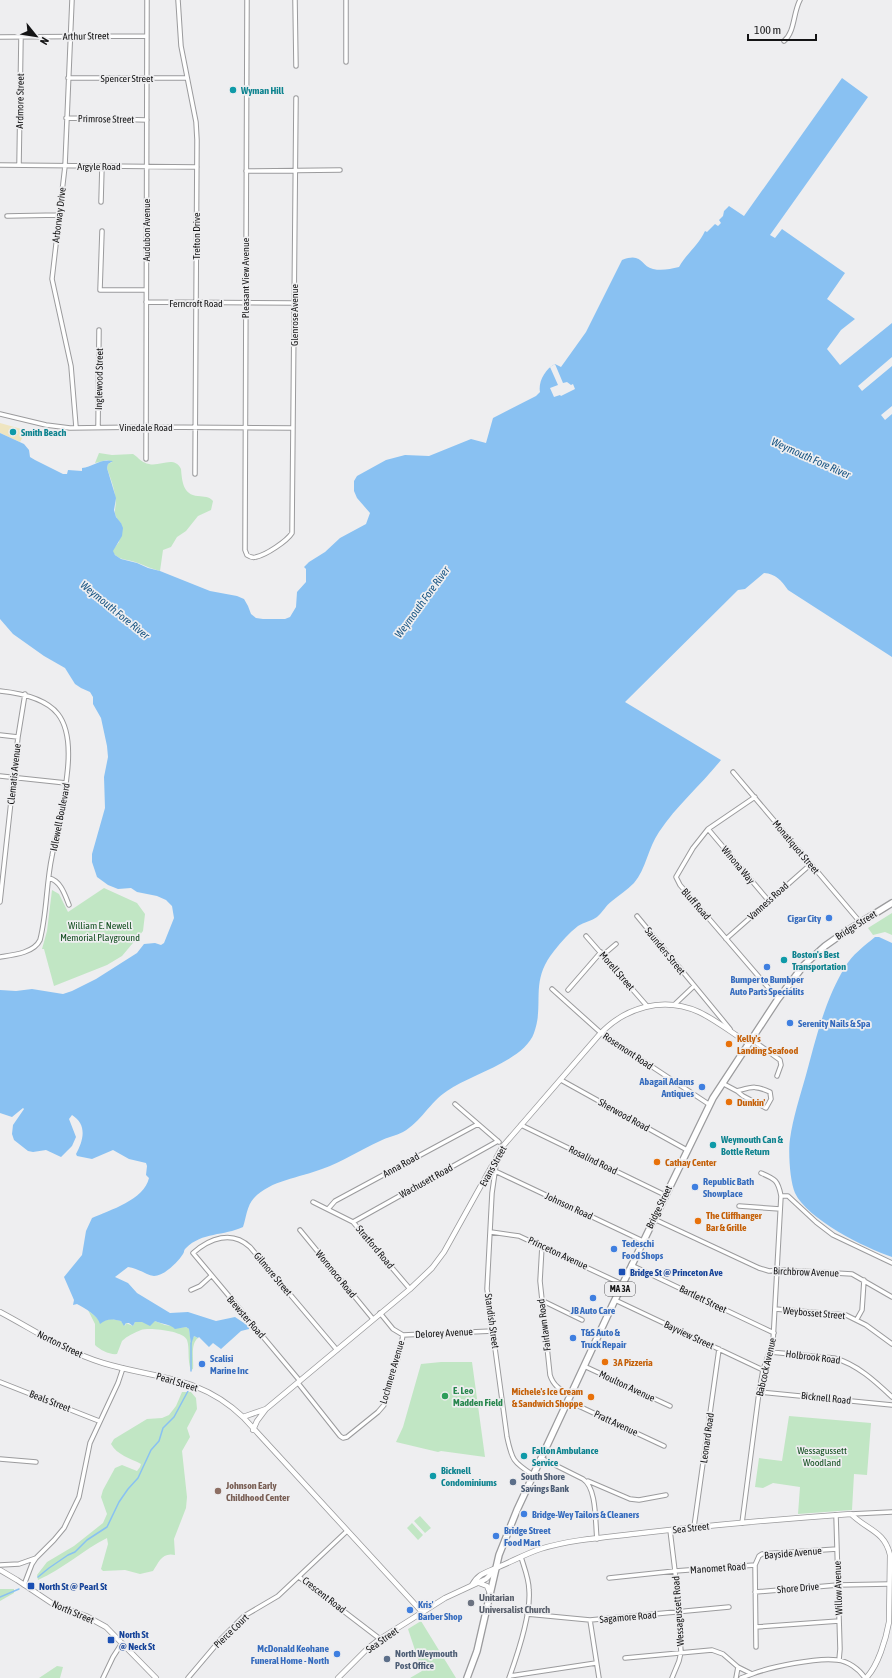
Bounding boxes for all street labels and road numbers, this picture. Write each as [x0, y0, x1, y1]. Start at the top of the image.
street label: Arthur Street [63, 30, 109, 42]
street label: Ardmore Street [14, 73, 26, 129]
street label: Spencer Street [101, 73, 154, 84]
street label: Primrose Street [78, 113, 134, 125]
street label: Argyle Road [77, 161, 121, 172]
street label: Arborway Drive [50, 186, 68, 243]
street label: Audubon Avenue [141, 198, 152, 261]
street label: Trefton Drive [191, 212, 202, 260]
street label: Pleasant View Avenue [240, 237, 251, 318]
street label: Glenrose Avenue [289, 284, 300, 346]
street label: Ferncroft Road [169, 298, 223, 309]
street label: Inglewood Street [93, 348, 105, 410]
street label: Vinedale Road [119, 422, 173, 433]
street label: Clematis Avenue [5, 743, 23, 805]
street label: Idlewell Boulevard [48, 782, 72, 852]
street label: Monatiquot Street [770, 818, 822, 876]
street label: Winona Way [719, 844, 757, 886]
street label: Vanness Road [745, 880, 791, 922]
street label: Bluff Road [679, 886, 713, 922]
street label: Bridge Street [833, 908, 879, 942]
street label: Saunders Street [643, 925, 687, 977]
street label: Morell Street [597, 949, 637, 993]
street label: Rosemont Road [601, 1030, 655, 1072]
street label: Sherwood Road [596, 1096, 652, 1134]
street label: Rosalind Road [567, 1143, 619, 1177]
street label: Evans Street [477, 1144, 509, 1188]
street label: Anna Road [381, 1150, 421, 1179]
street label: Wachusett Road [397, 1162, 455, 1200]
street label: Bridge Street [644, 1184, 674, 1230]
street label: Johnson Road [544, 1190, 595, 1222]
street label: Stratford Road [354, 1223, 396, 1271]
street label: Princeton Avenue [526, 1234, 590, 1272]
street label: Woronoco Road [314, 1248, 359, 1300]
street label: Gilmore Street [252, 1250, 294, 1298]
street label: Birchbrow Avenue [773, 1265, 840, 1279]
road number: MA 3A [605, 1282, 635, 1296]
street label: Bartlett Street [678, 1283, 729, 1315]
street label: Standish Street [483, 1293, 501, 1349]
street label: Brewster Road [225, 1294, 267, 1341]
street label: Fairlawn Road [535, 1298, 553, 1352]
street label: Weybosset Street [782, 1305, 846, 1321]
street label: Bayview Street [662, 1319, 716, 1351]
street label: Delorey Avenue [415, 1326, 474, 1340]
street label: Norton Street [36, 1328, 85, 1360]
street label: Babcock Avenue [754, 1336, 778, 1397]
street label: Lochmere Avenue [378, 1339, 406, 1405]
street label: Holbrook Road [785, 1348, 841, 1366]
street label: Moulton Avenue [597, 1368, 657, 1404]
street label: Pearl Street [155, 1370, 199, 1394]
street label: Beals Street [28, 1388, 72, 1414]
street label: Bicknell Road [800, 1390, 852, 1406]
street label: Pratt Avenue [592, 1408, 640, 1438]
street label: Leonard Road [698, 1412, 716, 1464]
street label: Sea Street [672, 1521, 710, 1535]
street label: Bayside Avenue [764, 1545, 823, 1561]
street label: Willow Avenue [832, 1560, 844, 1615]
street label: Manomet Road [690, 1561, 747, 1575]
street label: Crescent Road [300, 1575, 348, 1615]
street label: Wessagussett Road [670, 1575, 686, 1646]
street label: Shore Drive [777, 1581, 820, 1595]
street label: North Street [50, 1598, 96, 1626]
street label: Sagamore Road [599, 1609, 657, 1625]
street label: Pierce Court [211, 1612, 251, 1650]
street label: Sea Street [364, 1625, 400, 1655]

